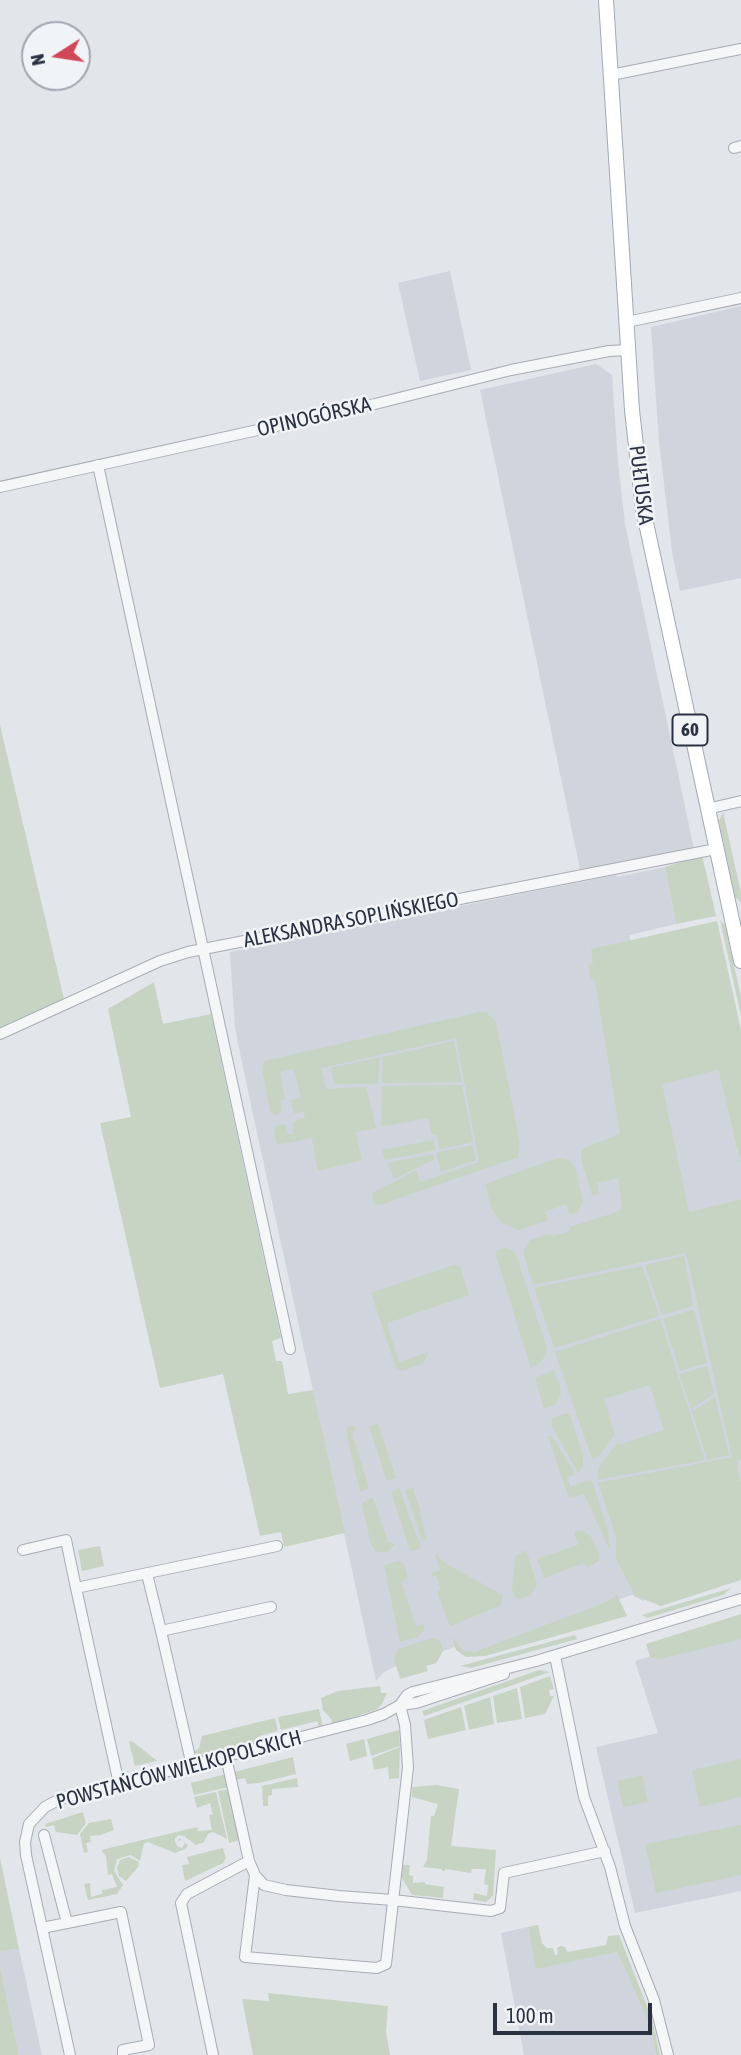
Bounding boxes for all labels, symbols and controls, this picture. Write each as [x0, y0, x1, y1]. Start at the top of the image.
north arrow [21, 21, 91, 91]
text: N [25, 52, 49, 68]
street label: OPINOGÓRSKA [255, 392, 373, 442]
street label: PUŁTUSKA [624, 444, 658, 526]
road number: 60 [672, 715, 708, 746]
street label: ALEKSANDRA SOPLIŃSKIEGO [241, 887, 461, 953]
street label: POWSTAŃCÓW WIELKOPOLSKICH [54, 1725, 304, 1815]
scale bar [496, 1988, 655, 2032]
text: 100 m [506, 2003, 554, 2027]

